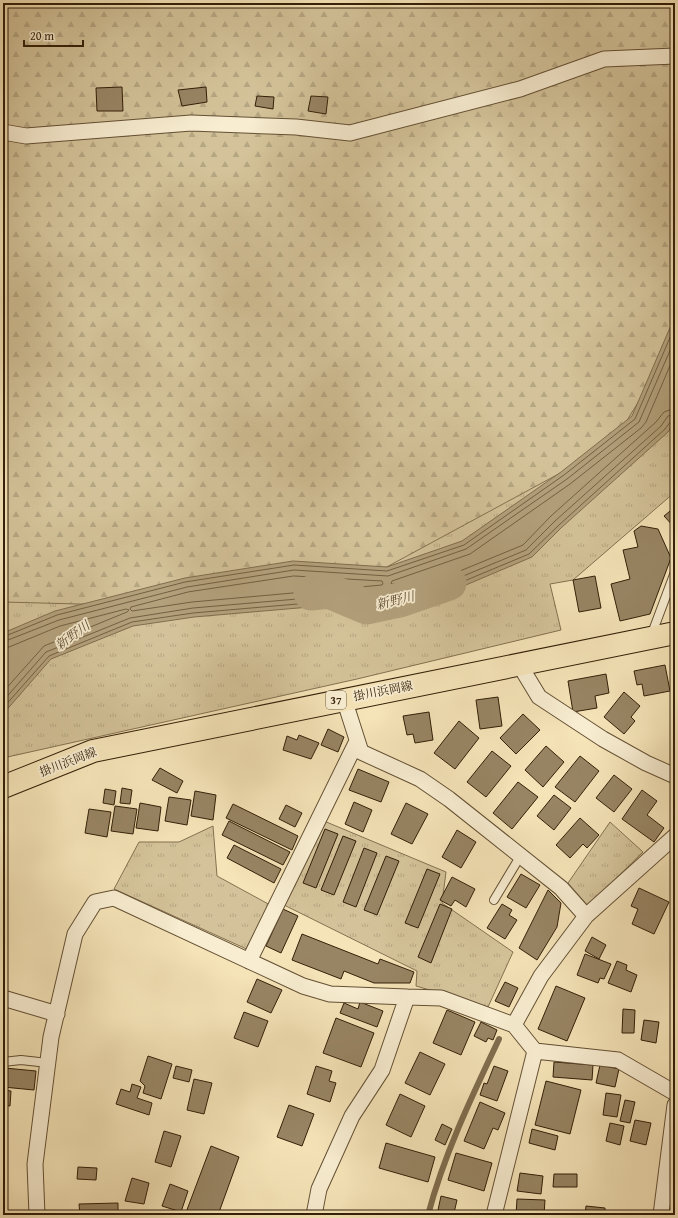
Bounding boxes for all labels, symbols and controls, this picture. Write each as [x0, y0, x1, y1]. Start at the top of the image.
scale bar [24, 22, 83, 48]
text: 20 m [30, 27, 54, 44]
water label: 新野川 [374, 586, 418, 614]
water label: 新野川 [51, 615, 95, 655]
street label: 掛川浜岡線 [352, 676, 414, 705]
road number: 37 [326, 691, 346, 709]
street label: 掛川浜岡線 [37, 743, 99, 780]

